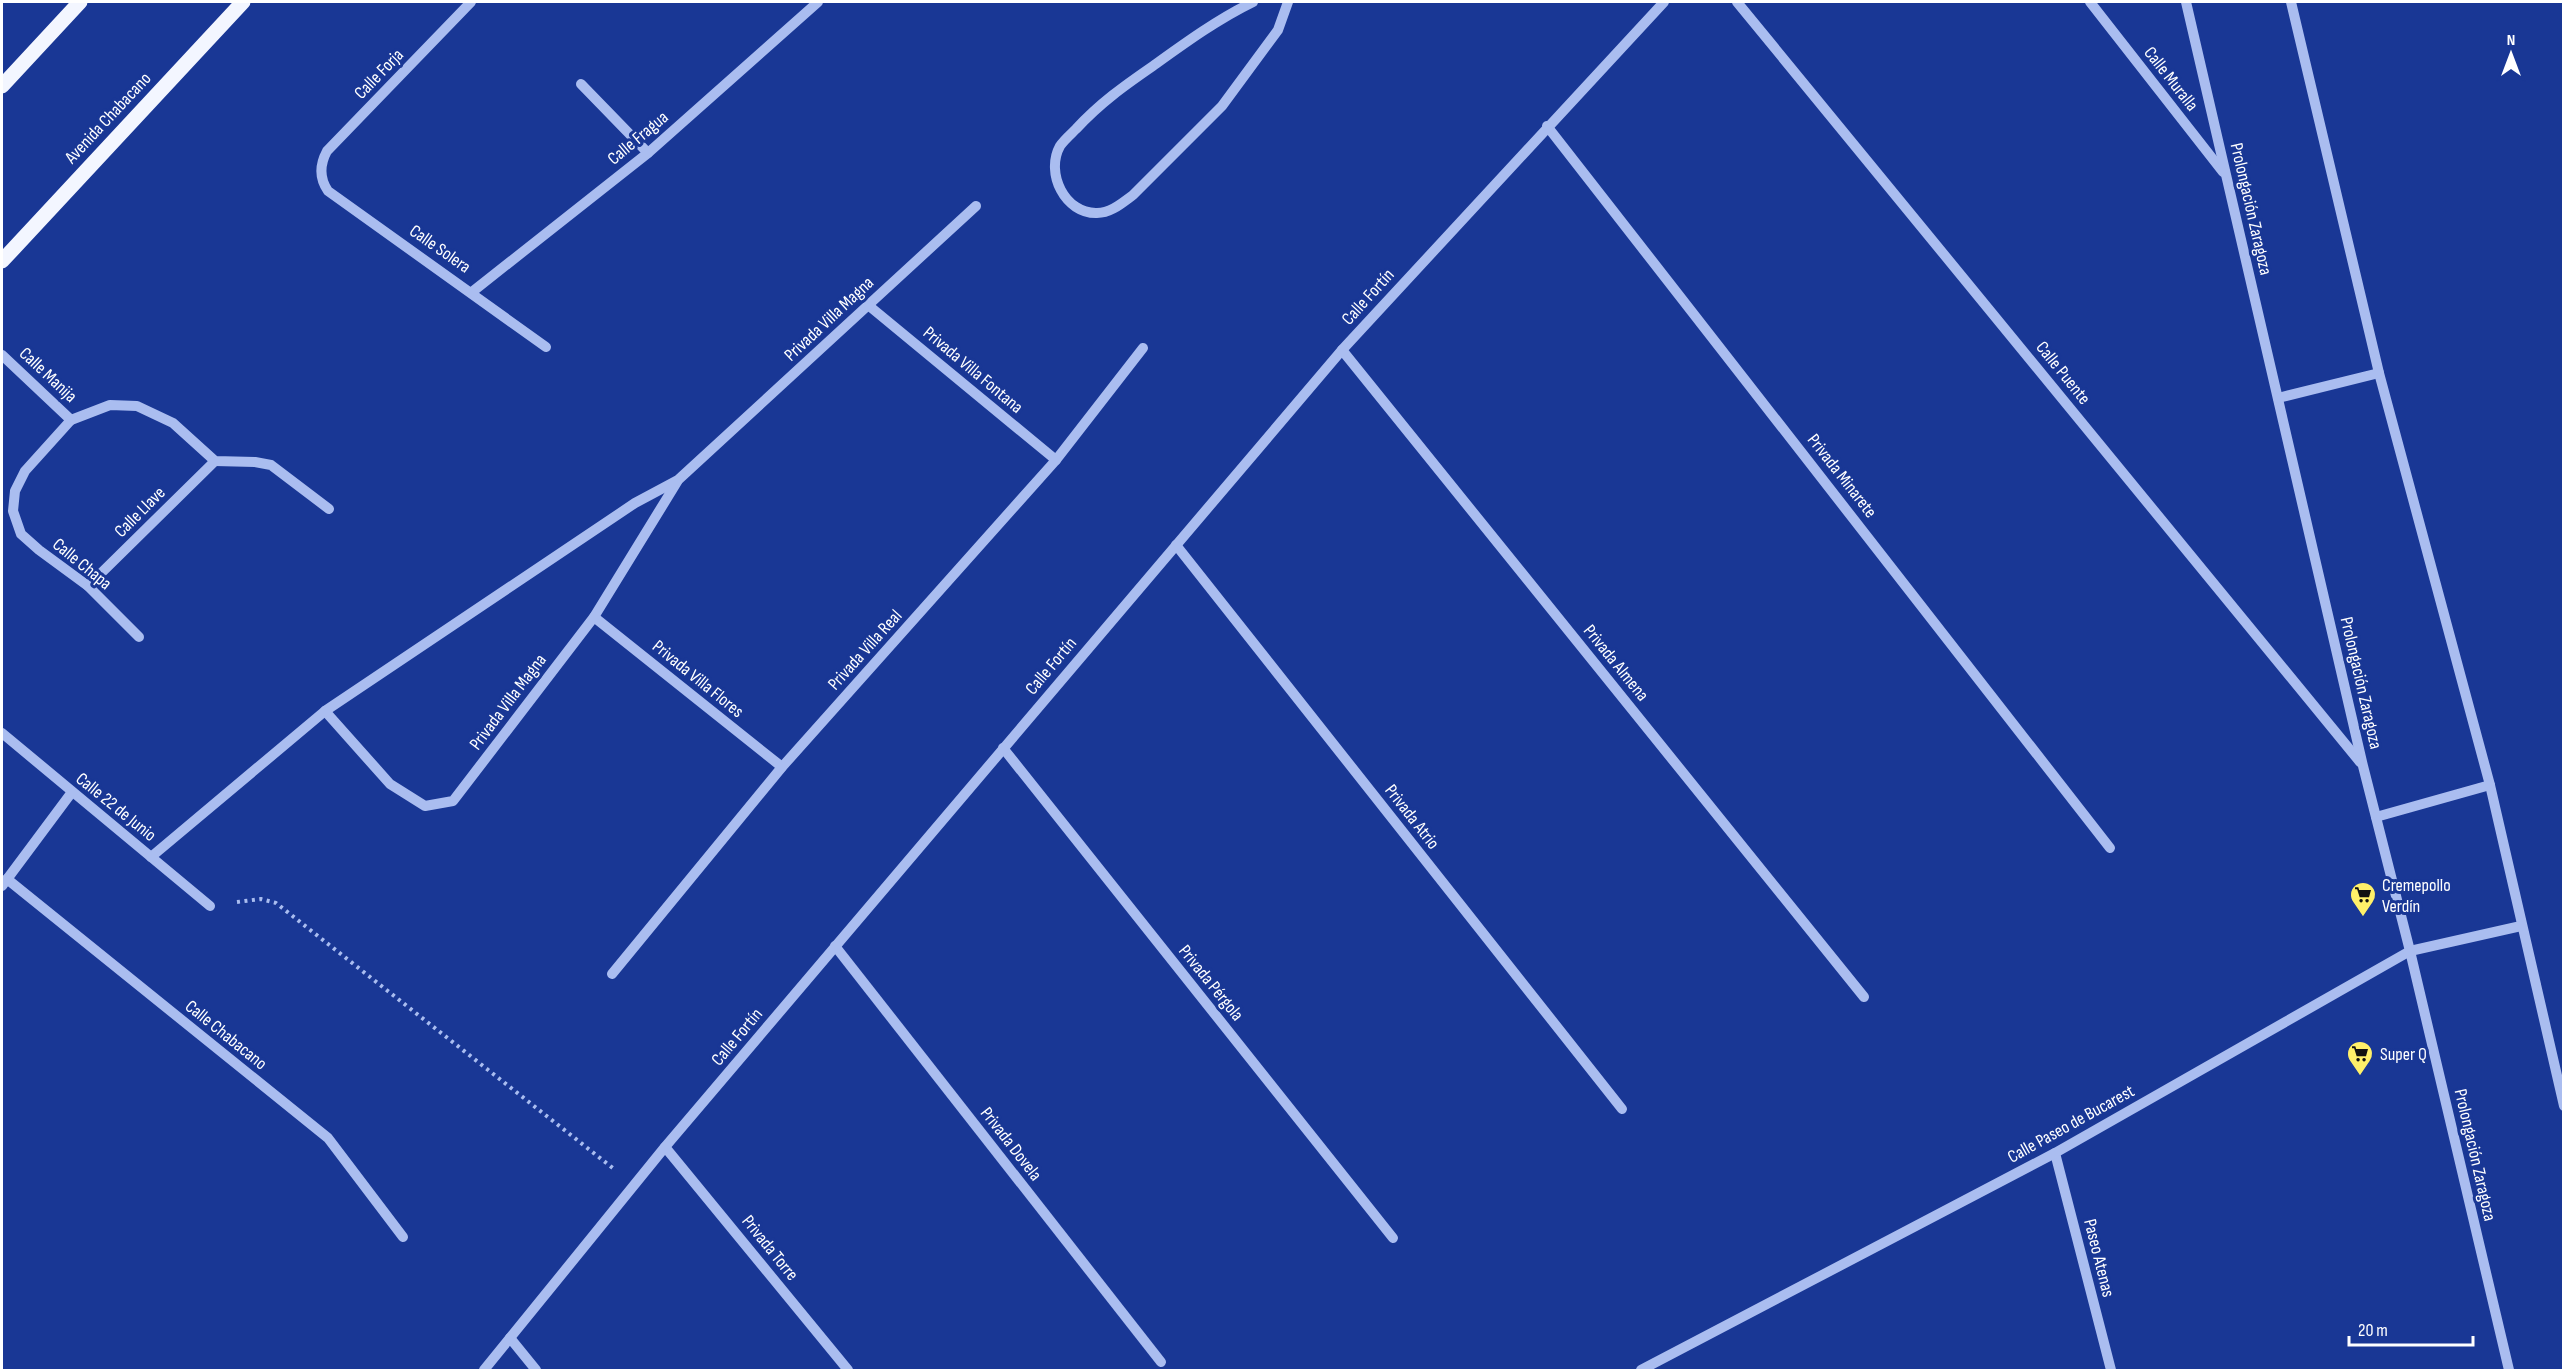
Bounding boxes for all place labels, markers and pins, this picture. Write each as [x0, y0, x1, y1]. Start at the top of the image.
place label: Cremepollo Verdín [2382, 875, 2451, 917]
supermarket icon: Cremepollo Verdín [2348, 880, 2378, 918]
supermarket icon: Super Q [2345, 1039, 2375, 1077]
place label: Super Q [2380, 1044, 2427, 1065]

